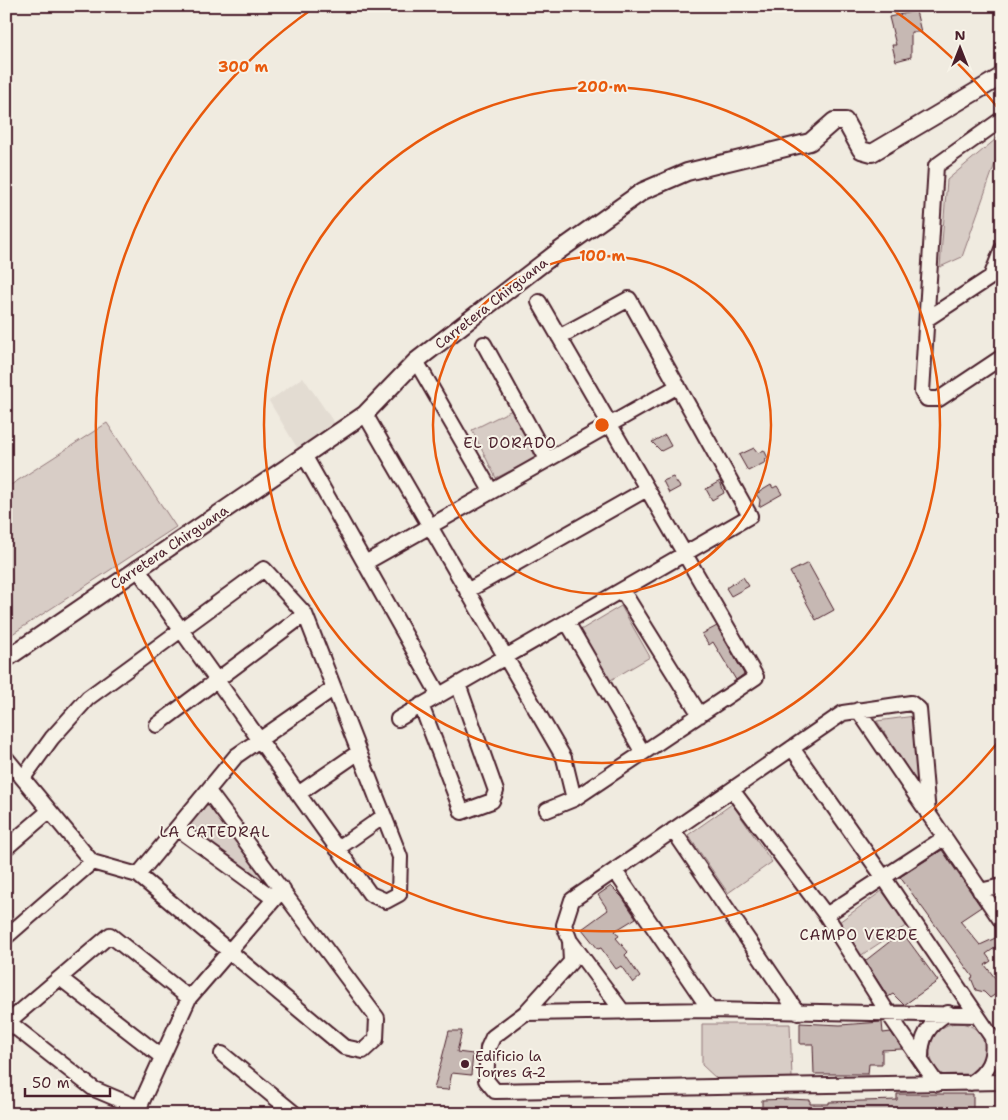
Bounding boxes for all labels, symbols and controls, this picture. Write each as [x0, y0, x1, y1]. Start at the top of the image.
north arrow [936, 22, 986, 72]
text: N [954, 26, 966, 44]
text: 300 m [218, 57, 268, 77]
text: 200 m [577, 77, 627, 97]
text: 100 m [579, 246, 625, 266]
street label: Carretera Chirguana [431, 253, 551, 353]
centre of rings [593, 416, 611, 434]
district label: EL DORADO [463, 433, 557, 453]
street label: Carretera Chirguana [107, 501, 232, 593]
district label: LA CATEDRAL [160, 822, 271, 842]
district label: CAMPO VERDE [800, 925, 918, 945]
place label: Edificio la Torres G-2 [475, 1047, 546, 1081]
marker: Edificio la Torres G-2 [459, 1058, 471, 1070]
scale bar [25, 1065, 110, 1097]
text: 50 m [32, 1073, 70, 1093]

